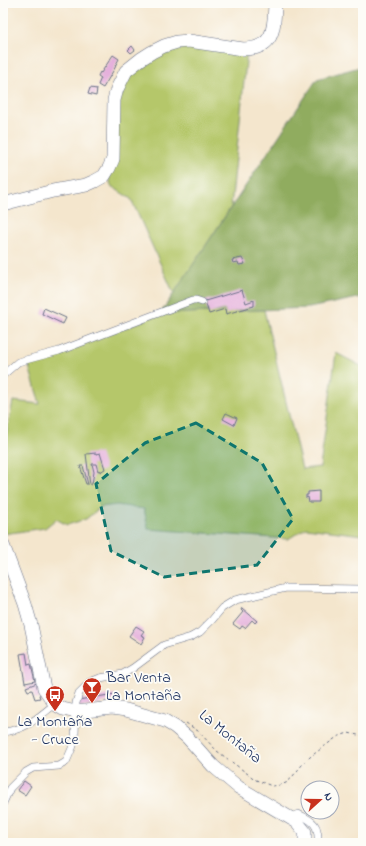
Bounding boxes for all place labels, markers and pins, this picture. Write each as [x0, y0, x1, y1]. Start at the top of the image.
place label: Bar Venta La Montaña [105, 666, 181, 708]
bar icon: Bar Venta La Montaña [81, 676, 103, 704]
bus stop icon: La Montaña - Cruce [44, 684, 66, 712]
place label: La Montaña - Cruce [17, 710, 93, 752]

